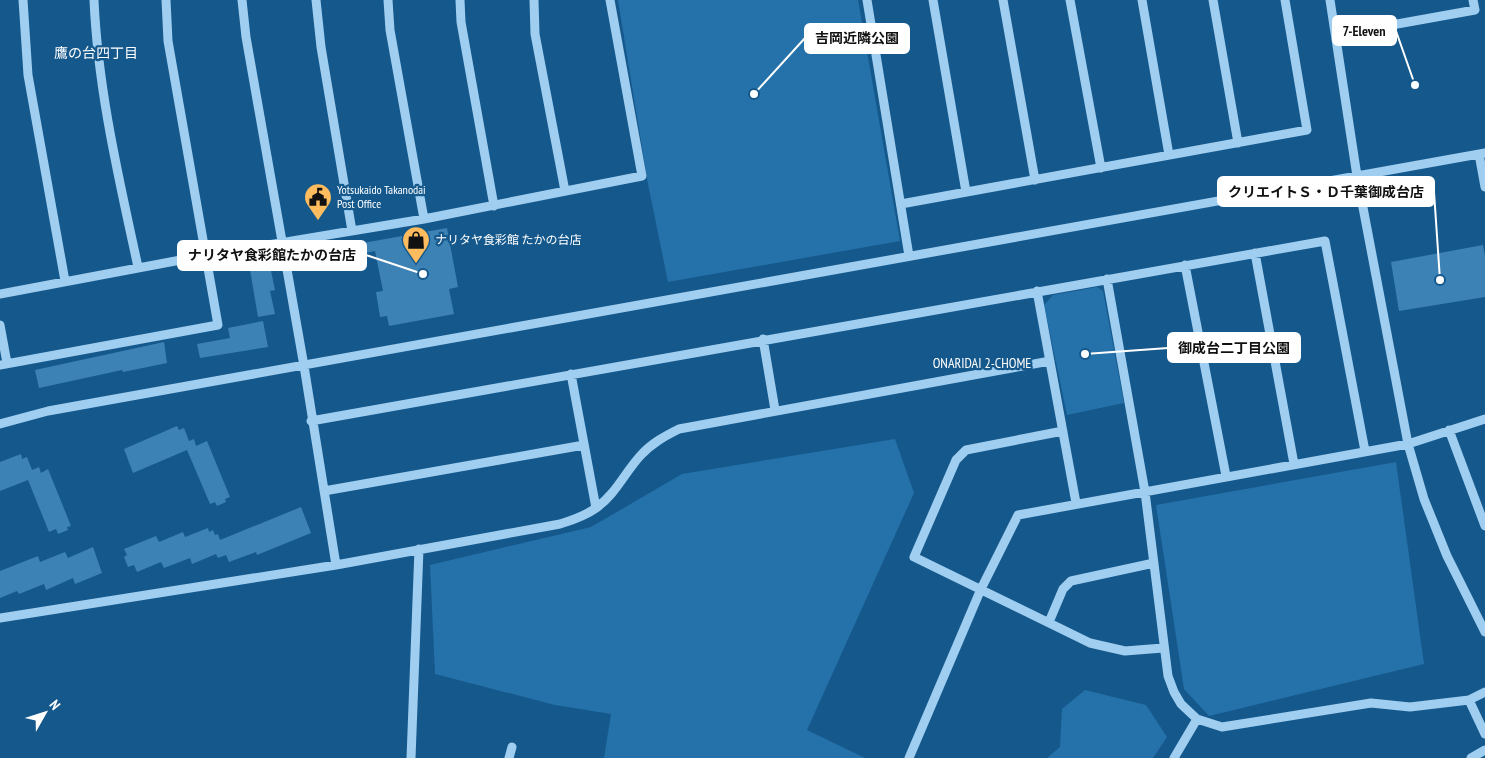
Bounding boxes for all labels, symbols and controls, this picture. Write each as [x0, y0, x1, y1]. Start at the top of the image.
callout: 7-Eleven [1333, 16, 1396, 45]
text: 7-Eleven [1342, 22, 1386, 40]
callout: 吉岡近隣公園 [805, 24, 909, 53]
text: 吉岡近隣公園 [815, 29, 899, 47]
district label: 鷹の台四丁目 [54, 44, 138, 62]
callout: クリエイトＳ・Ｄ千葉御成台店 [1218, 177, 1434, 206]
public building icon: Yotsukaido Takanodai Post Office [303, 182, 333, 221]
place label: Yotsukaido Takanodai Post Office [337, 182, 426, 211]
text: クリエイトＳ・Ｄ千葉御成台店 [1228, 183, 1424, 201]
shop icon: ナリタヤ食彩館 たかの台店 [401, 225, 431, 264]
place label: ナリタヤ食彩館 たかの台店 [435, 232, 582, 247]
callout: ナリタヤ食彩館たかの台店 [178, 241, 366, 270]
text: ナリタヤ食彩館たかの台店 [188, 246, 356, 264]
callout: 御成台二丁目公園 [1168, 333, 1300, 362]
text: 御成台二丁目公園 [1178, 339, 1290, 357]
district label: ONARIDAI 2-CHOME [933, 354, 1031, 372]
north arrow [20, 688, 70, 738]
text: N [46, 696, 64, 713]

